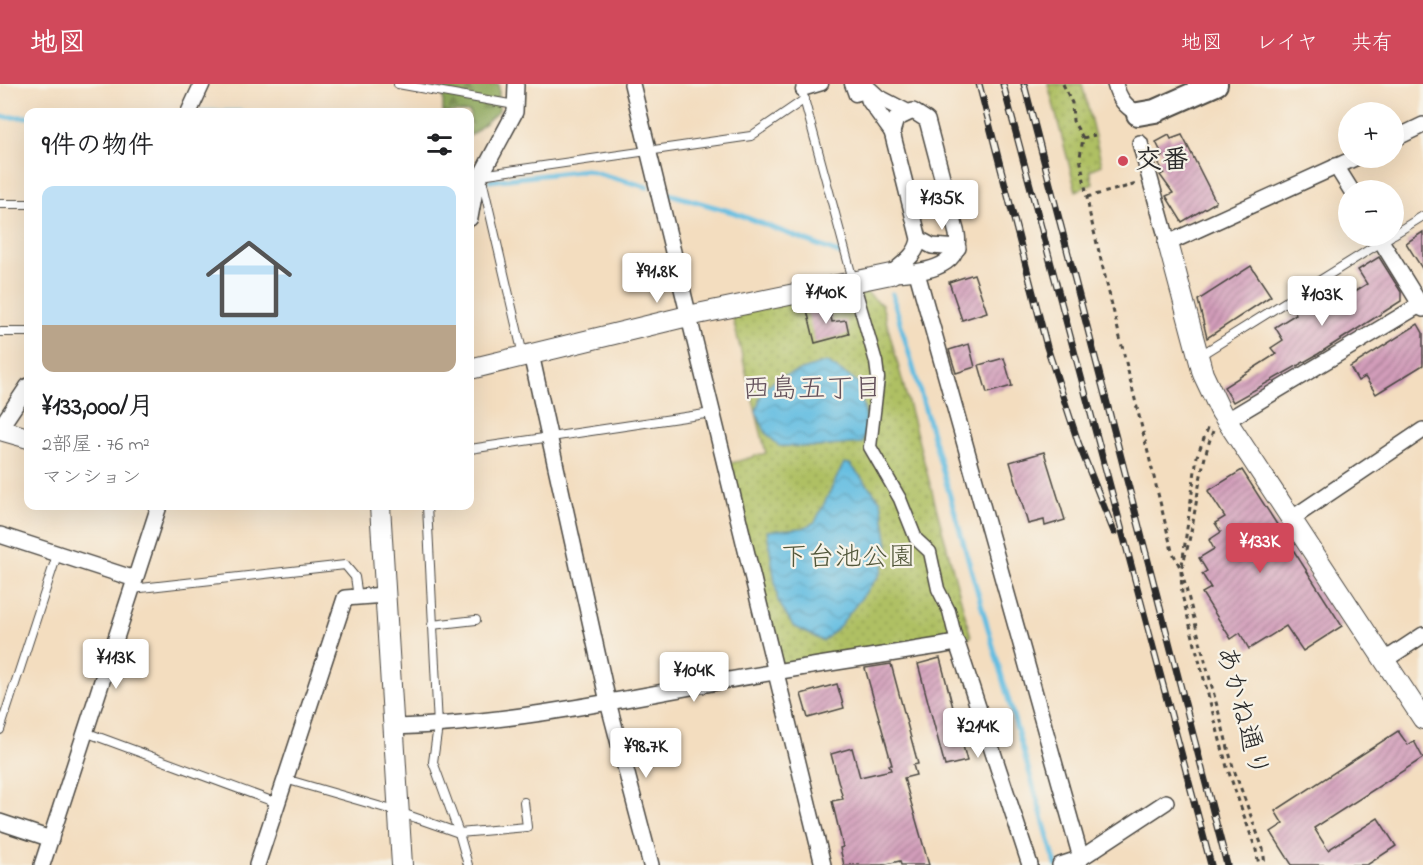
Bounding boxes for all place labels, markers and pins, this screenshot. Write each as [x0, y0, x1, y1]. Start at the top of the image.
place label: 交番 [1135, 142, 1189, 181]
marker: 交番 [1116, 154, 1130, 168]
pin: ¥135K [900, 180, 984, 231]
pin: ¥91.8K [608, 253, 706, 304]
pin: ¥140K [784, 274, 868, 325]
pin: ¥103K [1280, 276, 1364, 327]
pin: ¥133K [1218, 523, 1302, 574]
pin: ¥113K [74, 639, 158, 690]
pin: ¥104K [652, 652, 736, 703]
pin: ¥214K [936, 708, 1020, 759]
pin: ¥98.7K [597, 728, 695, 779]

